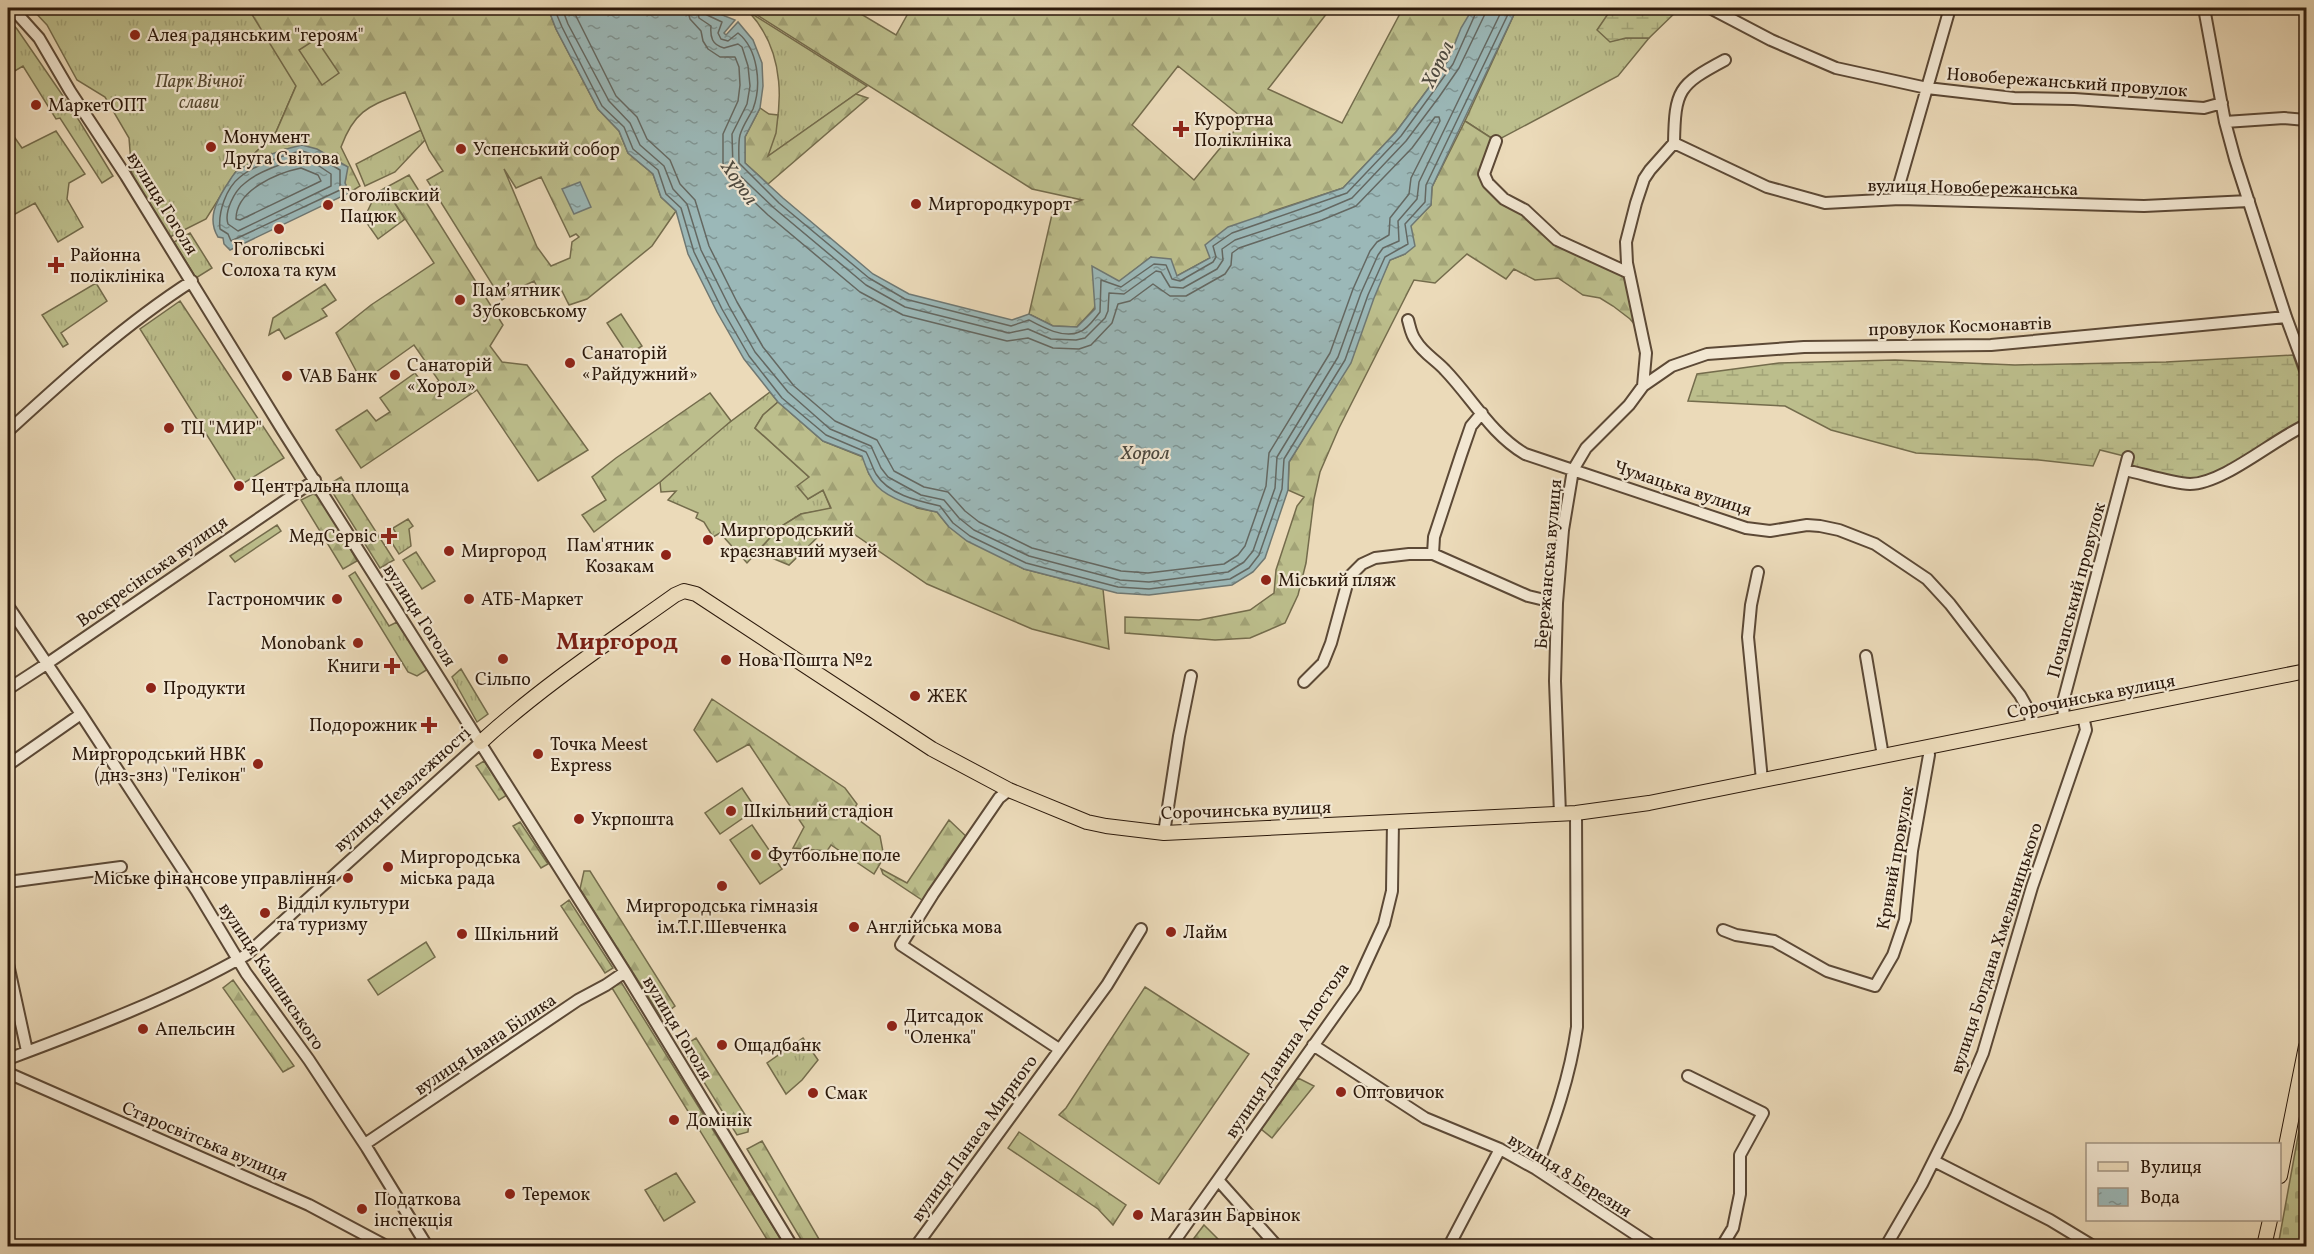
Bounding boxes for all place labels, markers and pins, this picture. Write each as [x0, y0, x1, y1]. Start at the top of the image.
place label: Алея радянським "героям" [147, 24, 364, 49]
marker: Алея радянським "героям" [128, 28, 142, 42]
place label: МаркетОПТ [48, 94, 147, 119]
marker: МаркетОПТ [29, 98, 43, 112]
place label: Курортна Поліклініка [1194, 108, 1292, 154]
marker: Курортна Поліклініка [1172, 120, 1190, 138]
place label: Монумент Друга Світова [223, 126, 339, 172]
place label: Успенський собор [473, 138, 620, 163]
marker: Монумент Друга Світова [204, 140, 218, 154]
marker: Успенський собор [454, 142, 468, 156]
place label: Гоголівский Пацюк [340, 184, 440, 230]
place label: Миргородкурорт [928, 193, 1072, 218]
marker: Миргородкурорт [909, 197, 923, 211]
marker: Гоголівский Пацюк [321, 198, 335, 212]
marker: Гоголівські Солоха та кум [272, 222, 286, 236]
place label: Гоголівські Солоха та кум [222, 238, 336, 284]
place label: Районна поліклініка [70, 244, 165, 290]
marker: Районна поліклініка [47, 256, 65, 274]
place label: Пам’ятник Зубковському [472, 279, 587, 325]
marker: Пам’ятник Зубковському [453, 293, 467, 307]
place label: Санаторій «Райдужний» [582, 342, 698, 388]
place label: Санаторій «Хорол» [407, 354, 492, 400]
marker: Санаторій «Райдужний» [563, 356, 577, 370]
place label: VAB Банк [299, 365, 377, 390]
marker: Санаторій «Хорол» [388, 368, 402, 382]
marker: VAB Банк [280, 369, 294, 383]
place label: ТЦ "МИР" [181, 417, 262, 442]
marker: ТЦ "МИР" [162, 421, 176, 435]
place label: Центральна площа [251, 475, 410, 500]
marker: Центральна площа [232, 479, 246, 493]
place label: Миргородський краєзнавчий музей [720, 519, 878, 565]
place label: МедСервіс [289, 525, 377, 550]
marker: МедСервіс [382, 529, 396, 543]
marker: Миргородський краєзнавчий музей [701, 533, 715, 547]
place label: Пам'ятник Козакам [567, 534, 654, 580]
place label: Миргород [461, 540, 546, 565]
marker: Миргород [442, 544, 456, 558]
marker: Пам'ятник Козакам [659, 548, 673, 562]
place label: Міський пляж [1278, 569, 1396, 594]
marker: Міський пляж [1259, 573, 1273, 587]
place label: Гастрономчик [207, 588, 325, 613]
place label: АТБ-Маркет [481, 588, 583, 613]
marker: Гастрономчик [330, 592, 344, 606]
marker: АТБ-Маркет [462, 592, 476, 606]
place label: Monobank [261, 632, 346, 657]
marker: Monobank [351, 636, 365, 650]
place label: Нова Пошта №2 [738, 649, 873, 674]
marker: Сільпо [496, 652, 510, 666]
marker: Нова Пошта №2 [719, 653, 733, 667]
place label: Книги [327, 655, 380, 680]
marker: Книги [385, 659, 399, 673]
place label: Сільпо [475, 668, 531, 693]
place label: Продукти [163, 677, 246, 702]
marker: Продукти [144, 681, 158, 695]
place label: ЖЕК [927, 685, 968, 710]
marker: ЖЕК [908, 689, 922, 703]
place label: Подорожник [309, 714, 417, 739]
marker: Подорожник [422, 718, 436, 732]
place label: Точка Meest Express [550, 733, 648, 779]
place label: Миргородський НВК (днз-знз) "Гелікон" [72, 743, 246, 789]
marker: Точка Meest Express [531, 747, 545, 761]
marker: Миргородський НВК (днз-знз) "Гелікон" [251, 757, 265, 771]
place label: Шкільний стадіон [743, 800, 894, 825]
marker: Шкільний стадіон [724, 804, 738, 818]
place label: Укрпошта [591, 808, 674, 833]
marker: Укрпошта [572, 812, 586, 826]
place label: Футбольне поле [768, 844, 901, 869]
place label: Миргородська міська рада [400, 846, 521, 892]
marker: Футбольне поле [749, 848, 763, 862]
marker: Миргородська міська рада [381, 860, 395, 874]
place label: Міське фінансове управління [93, 867, 336, 892]
marker: Міське фінансове управління [341, 871, 355, 885]
marker: Миргородська гімназія ім.Т.Г.Шевченка [715, 879, 729, 893]
place label: Відділ культури та туризму [277, 892, 410, 938]
place label: Миргородська гімназія ім.Т.Г.Шевченка [626, 895, 818, 941]
marker: Відділ культури та туризму [258, 906, 272, 920]
place label: Англійська мова [866, 916, 1002, 941]
marker: Англійська мова [847, 920, 861, 934]
place label: Лайм [1183, 921, 1227, 946]
place label: Шкільний [474, 923, 559, 948]
marker: Лайм [1164, 925, 1178, 939]
marker: Шкільний [455, 927, 469, 941]
place label: Дитсадок "Оленка" [904, 1005, 984, 1051]
place label: Апельсин [155, 1018, 235, 1043]
marker: Дитсадок "Оленка" [885, 1019, 899, 1033]
marker: Апельсин [136, 1022, 150, 1036]
place label: Ощадбанк [734, 1034, 821, 1059]
marker: Ощадбанк [715, 1038, 729, 1052]
place label: Оптовичок [1353, 1081, 1444, 1106]
place label: Смак [825, 1082, 868, 1107]
marker: Оптовичок [1334, 1085, 1348, 1099]
marker: Смак [806, 1086, 820, 1100]
place label: Домінік [686, 1109, 752, 1134]
marker: Домінік [667, 1113, 681, 1127]
place label: Теремок [522, 1183, 591, 1208]
marker: Теремок [503, 1187, 517, 1201]
place label: Податкова інспекція [374, 1188, 461, 1234]
marker: Податкова інспекція [355, 1202, 369, 1216]
place label: Магазин Барвінок [1150, 1204, 1301, 1229]
marker: Магазин Барвінок [1131, 1208, 1145, 1222]

